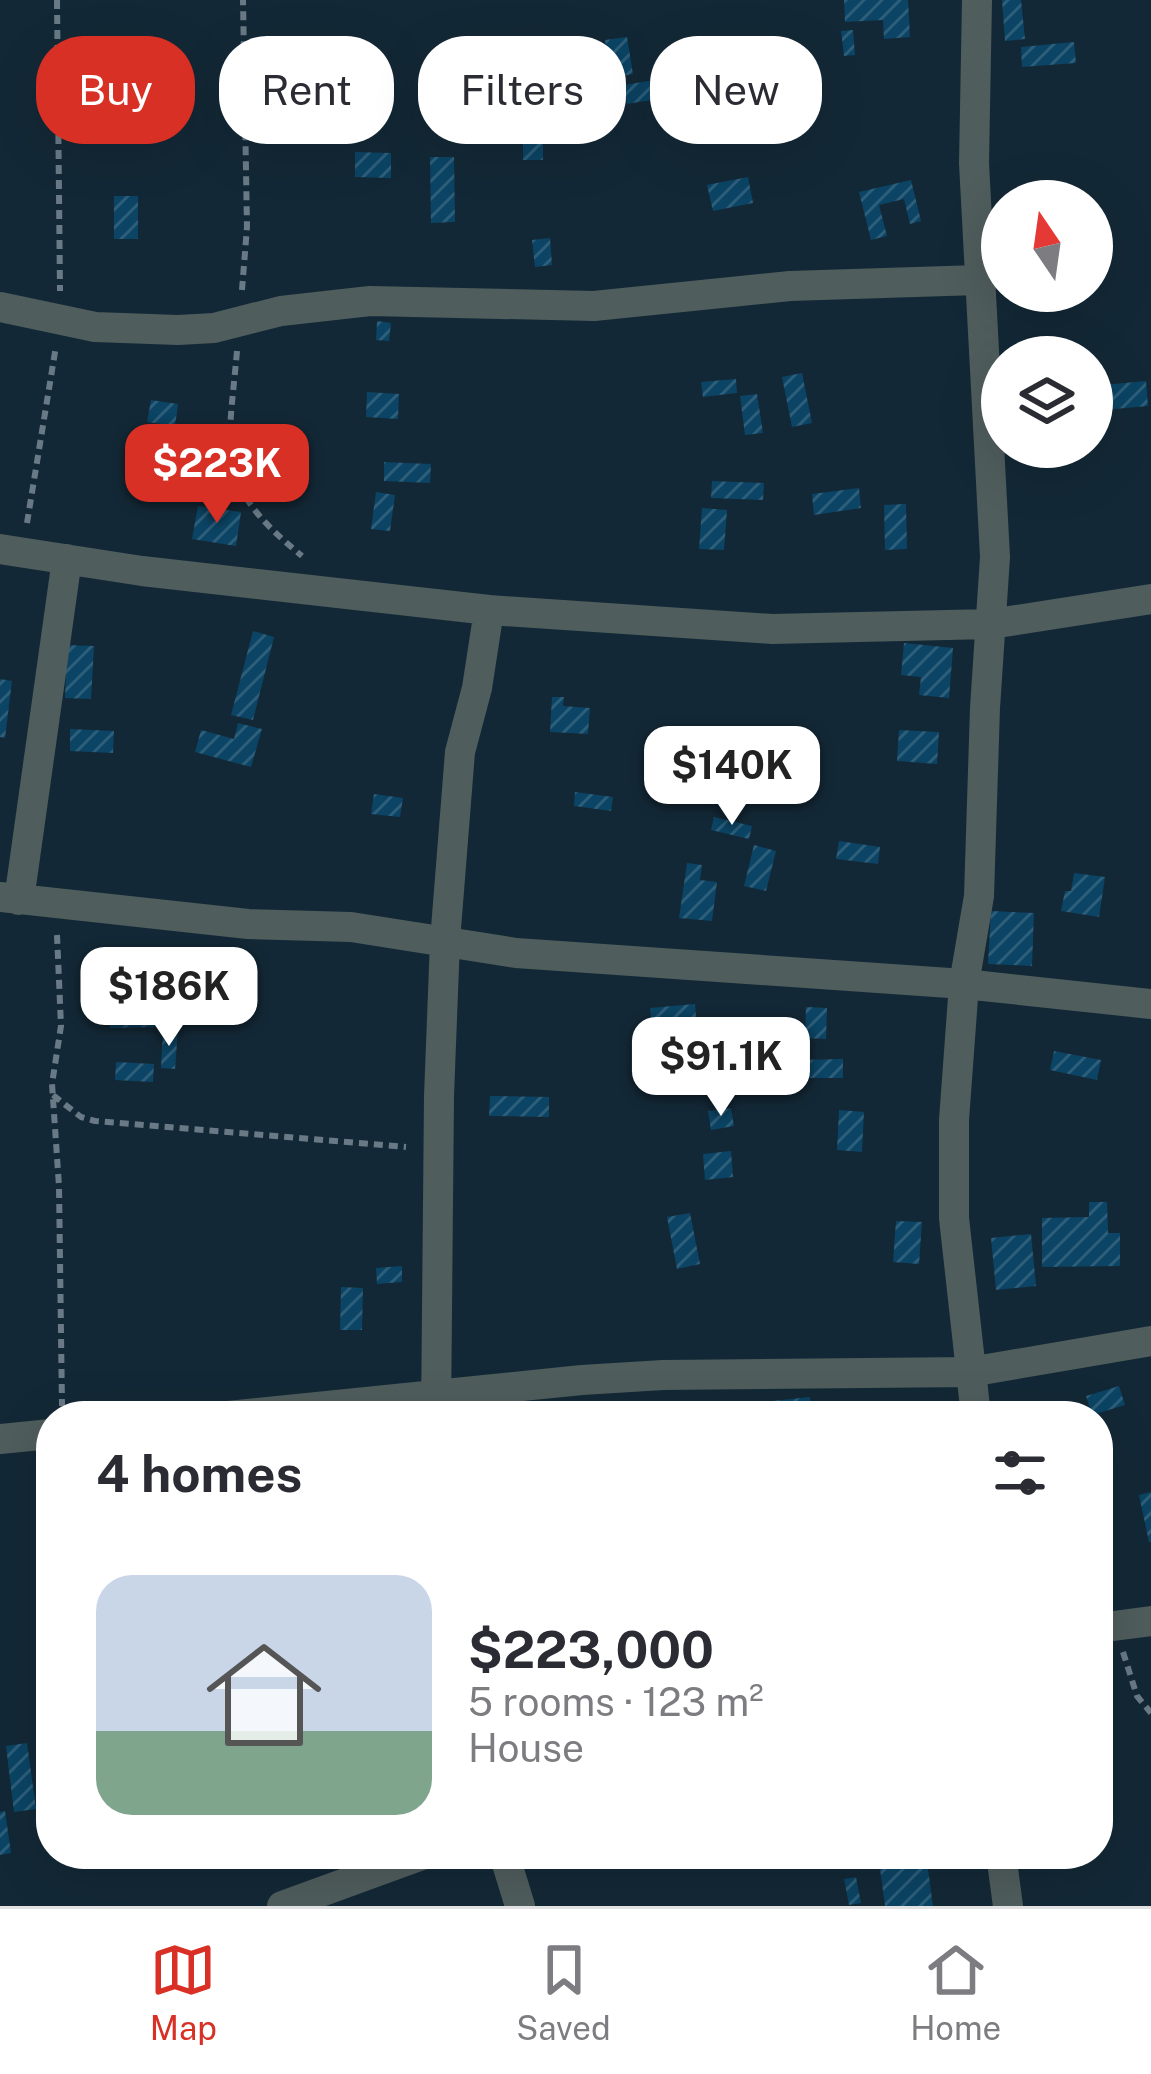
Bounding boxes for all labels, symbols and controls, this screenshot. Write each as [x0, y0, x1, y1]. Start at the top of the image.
chip: Buy [36, 36, 195, 144]
chip: Rent [219, 36, 394, 144]
chip: Filters [418, 36, 626, 144]
chip: New [650, 36, 822, 144]
north arrow [981, 180, 1113, 312]
map controls [981, 180, 1113, 468]
button: layers [981, 336, 1113, 468]
pin: $223K [133, 424, 301, 526]
text: $223K [152, 440, 282, 486]
pin: $140K [648, 726, 816, 828]
text: $140K [671, 742, 793, 788]
pin: $186K [85, 947, 253, 1049]
text: $186K [107, 963, 231, 1009]
pin: $91.1K [623, 1017, 819, 1119]
text: $91.1K [659, 1033, 783, 1079]
icon: filters [987, 1440, 1053, 1506]
text: 4 homes [96, 1444, 302, 1503]
text: $223,000 [468, 1620, 714, 1679]
icon: home [192, 1623, 336, 1767]
text: 5 rooms · 123 m² [468, 1679, 764, 1725]
text: House [468, 1725, 584, 1771]
tab: Map [150, 1937, 217, 2047]
tab: Saved [516, 1937, 611, 2047]
tab: Home [910, 1937, 1001, 2047]

